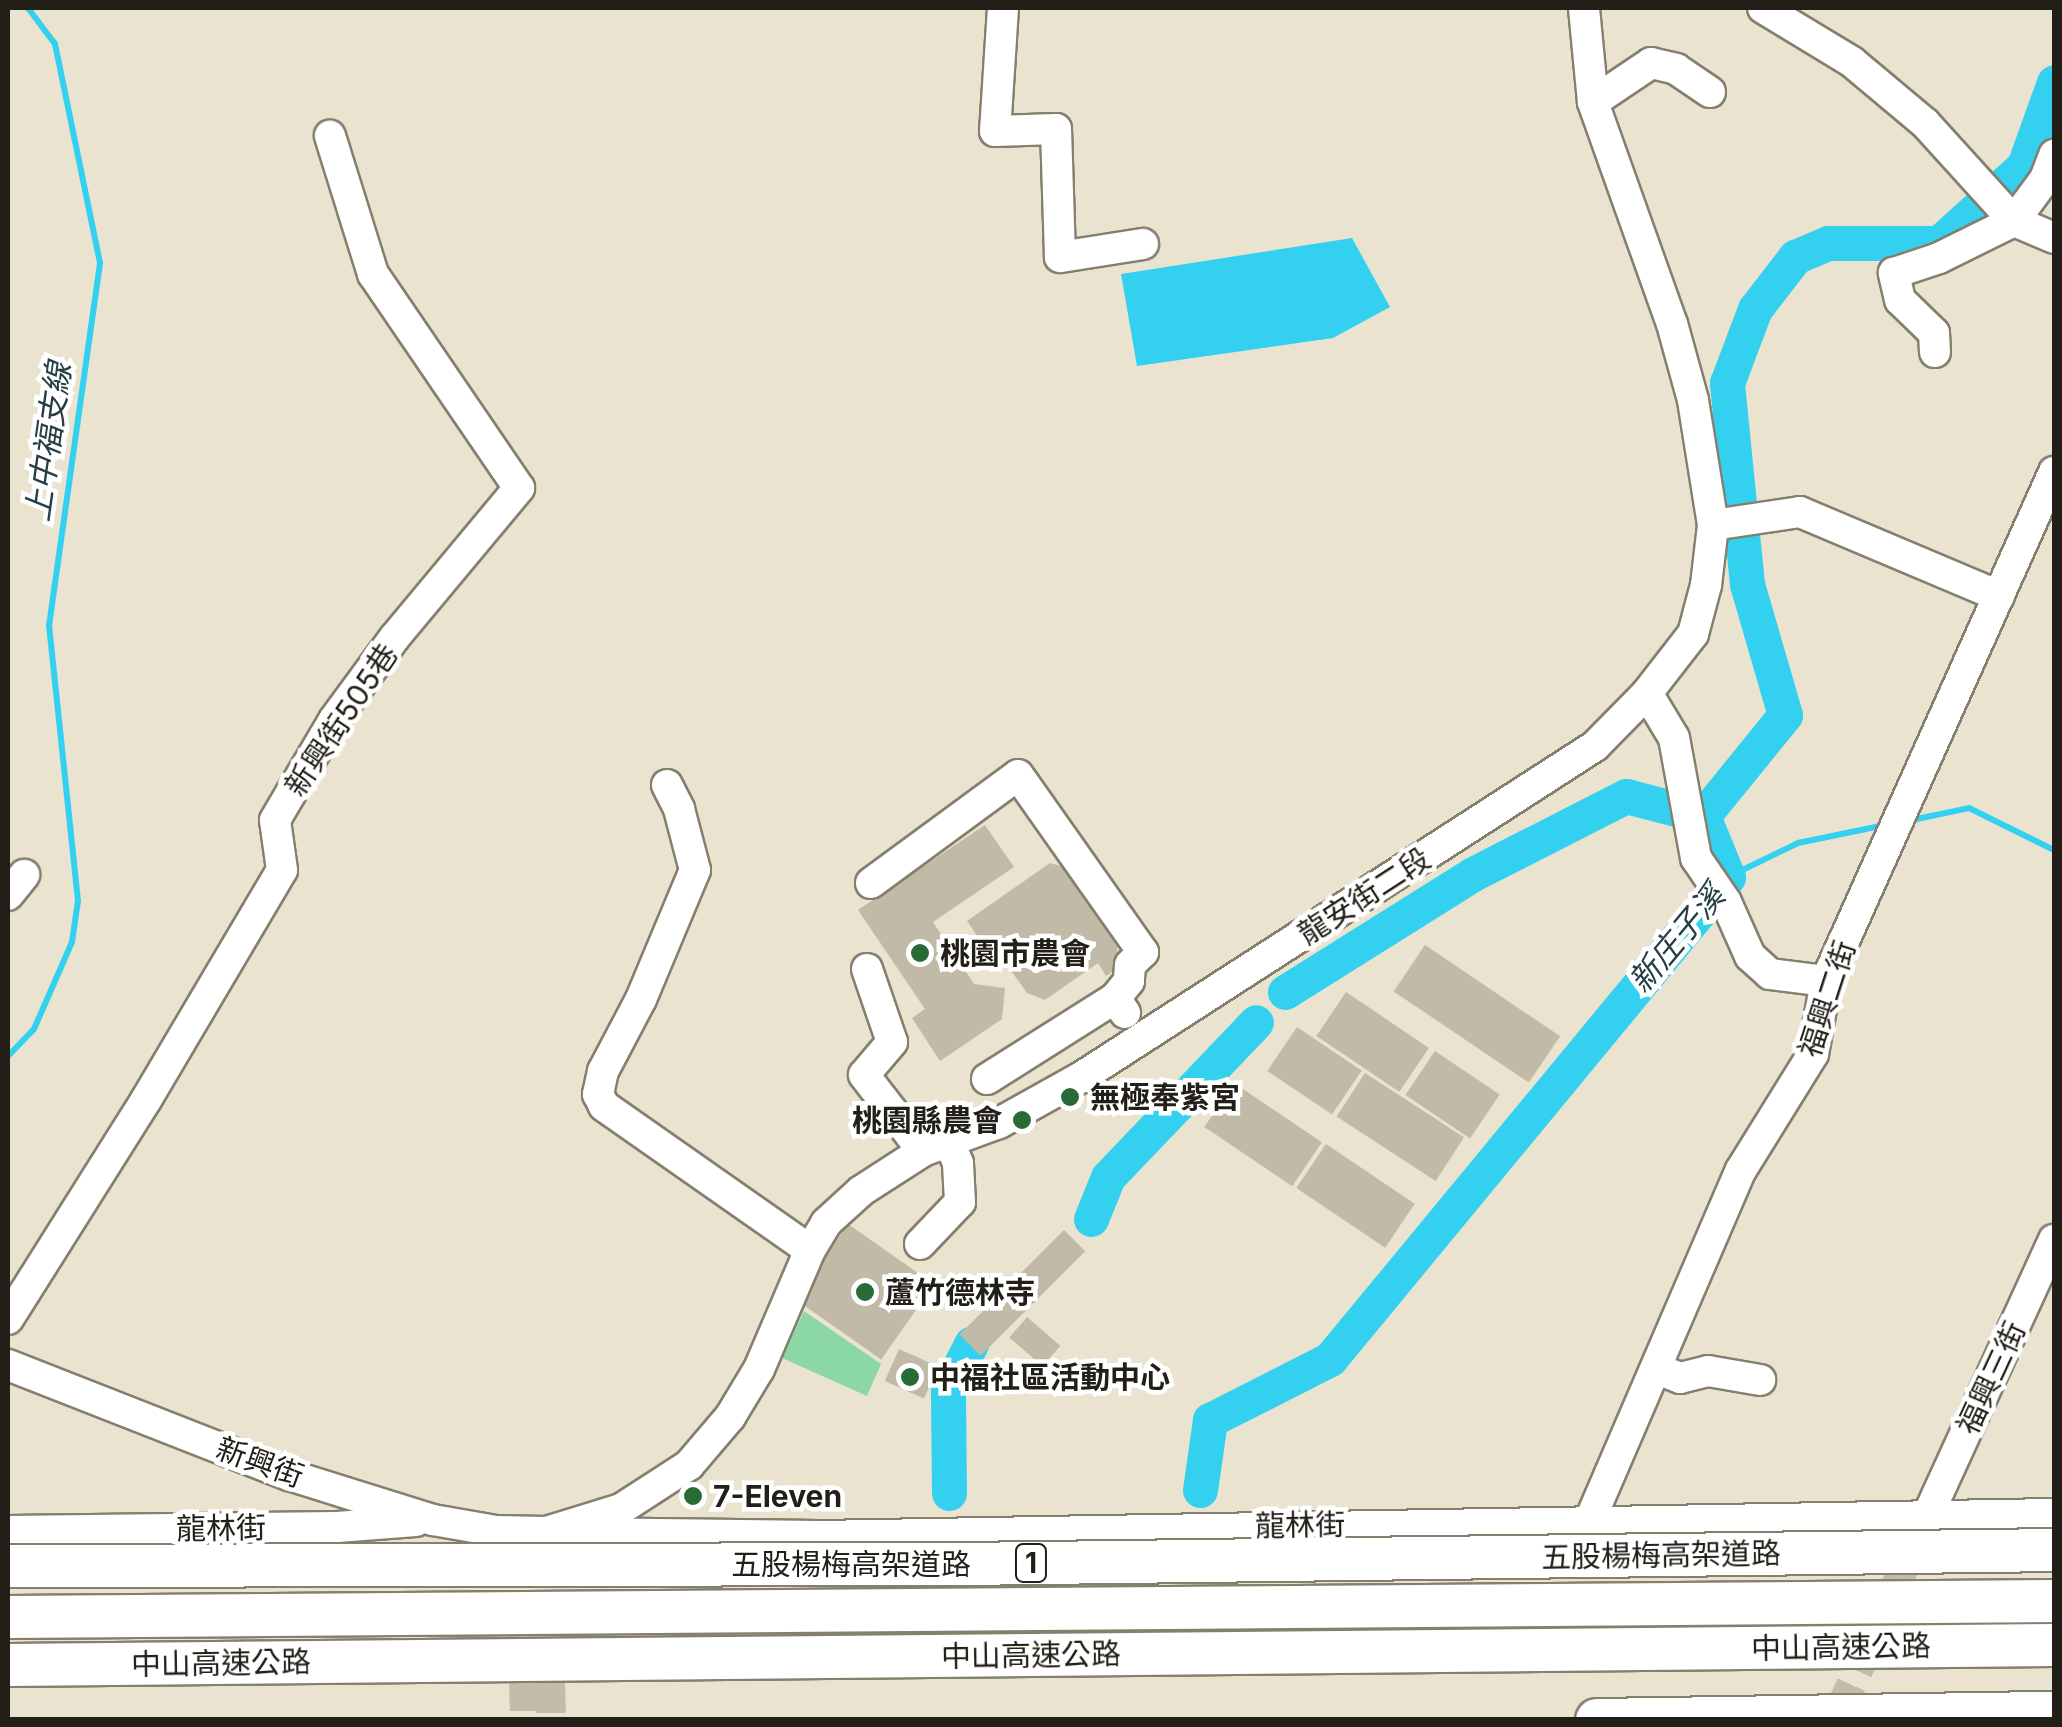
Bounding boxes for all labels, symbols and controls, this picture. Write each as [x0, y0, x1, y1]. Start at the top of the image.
water label: 上中福支線 [19, 360, 79, 524]
street label: 新興街505巷 [277, 637, 405, 803]
street label: 龍安街二段 [1291, 840, 1437, 952]
water label: 新庄子溪 [1621, 878, 1733, 1000]
place label: 桃園市農會 [940, 935, 1090, 971]
street label: 福興二街 [1791, 936, 1863, 1062]
marker: 桃園市農會 [909, 942, 931, 964]
place label: 無極奉紫宮 [1090, 1079, 1240, 1115]
marker: 無極奉紫宮 [1059, 1086, 1081, 1108]
place label: 桃園縣農會 [852, 1102, 1002, 1138]
marker: 桃園縣農會 [1011, 1109, 1033, 1131]
place label: 蘆竹德林寺 [885, 1274, 1035, 1310]
marker: 蘆竹德林寺 [854, 1281, 876, 1303]
street label: 福興三街 [1949, 1316, 2033, 1440]
place label: 中福社區活動中心 [930, 1359, 1170, 1395]
marker: 中福社區活動中心 [899, 1366, 921, 1388]
street label: 新興街 [212, 1430, 308, 1494]
place label: 7-Eleven [713, 1478, 842, 1514]
marker: 7-Eleven [682, 1485, 704, 1507]
street label: 龍林街 [1255, 1506, 1345, 1544]
street label: 龍林街 [176, 1509, 266, 1547]
street label: 五股楊梅高架道路 [1541, 1535, 1781, 1575]
road number: 1 [1014, 1540, 1048, 1586]
street label: 五股楊梅高架道路 [731, 1546, 971, 1582]
street label: 中山高速公路 [1751, 1627, 1931, 1667]
street label: 中山高速公路 [941, 1635, 1121, 1675]
street label: 中山高速公路 [131, 1643, 311, 1683]

